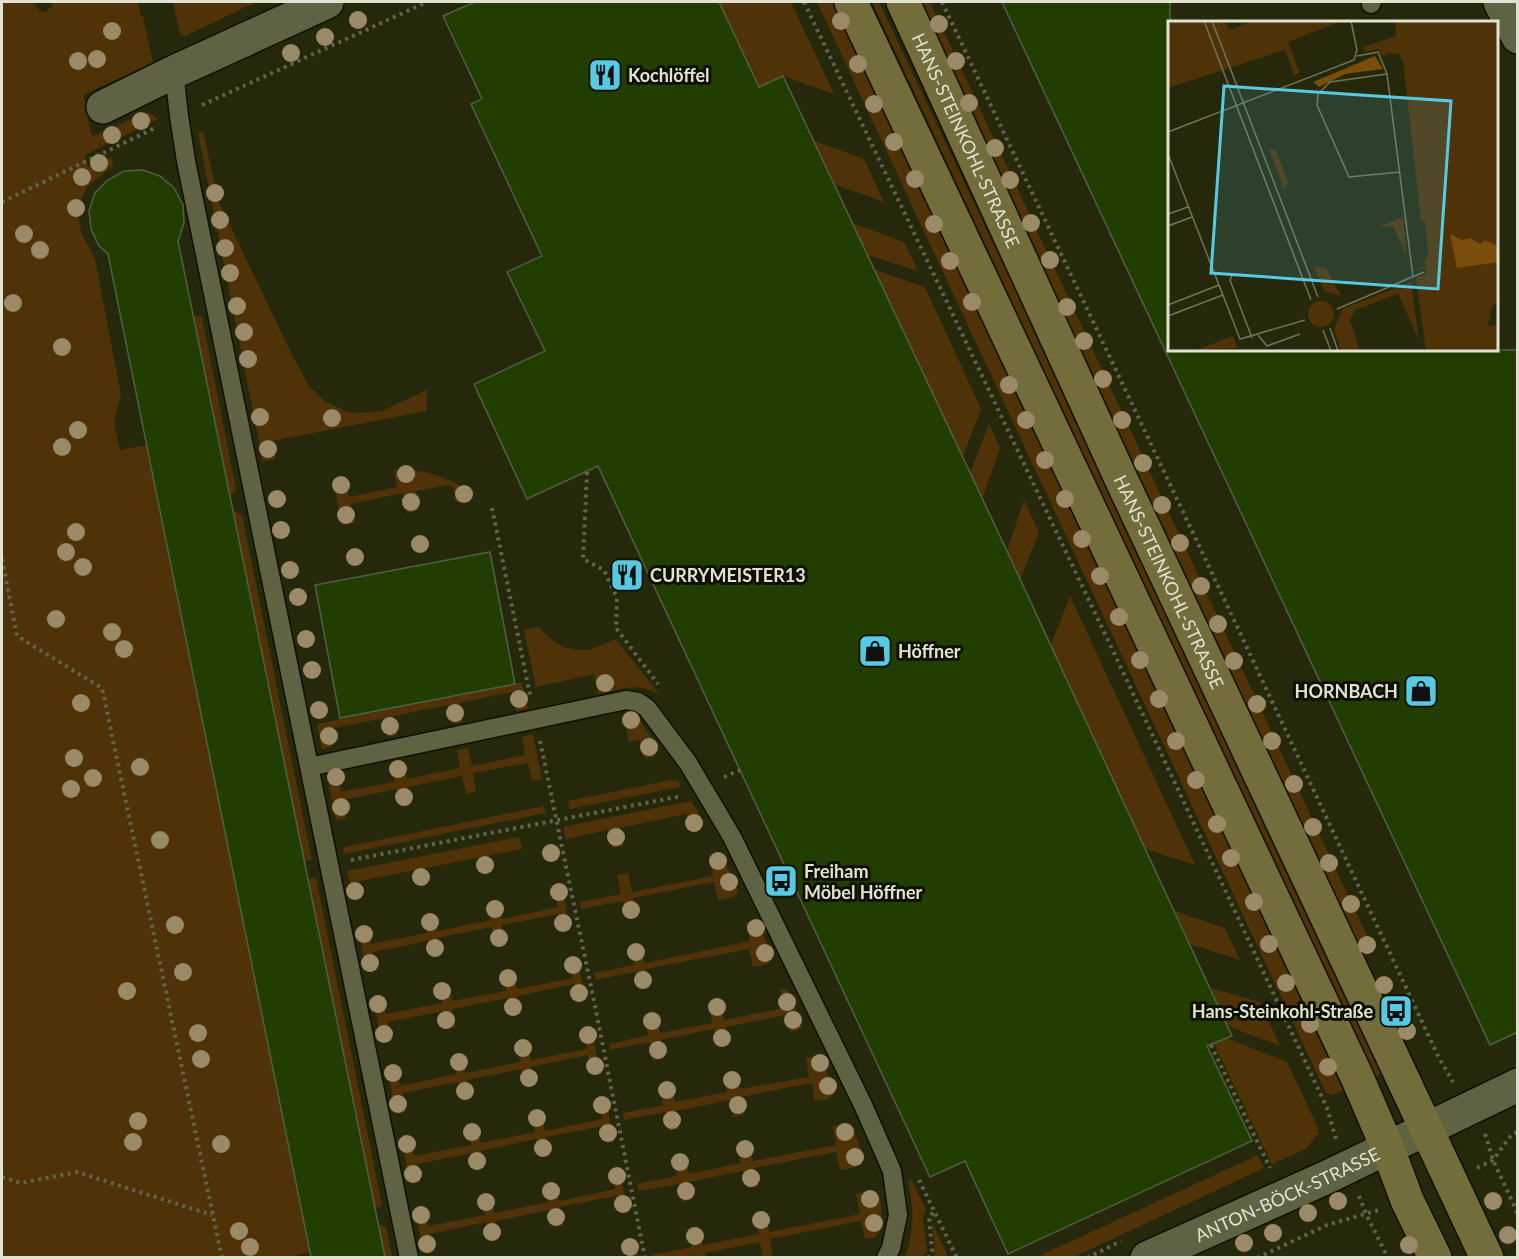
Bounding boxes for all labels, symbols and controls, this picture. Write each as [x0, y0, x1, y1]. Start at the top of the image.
inset map [1168, 21, 1498, 351]
street label: HANS-STEINKOHL-STRASSE [908, 29, 1025, 251]
restaurant icon: Kochlöffel [587, 57, 623, 93]
place label: Kochlöffel [628, 64, 710, 86]
street label: HANS-STEINKOHL-STRASSE [1110, 471, 1229, 692]
restaurant icon: CURRYMEISTER13 [609, 557, 645, 593]
place label: CURRYMEISTER13 [650, 564, 806, 586]
shop icon: Höffner [857, 633, 893, 669]
place label: Höffner [898, 640, 961, 662]
shop icon: HORNBACH [1403, 673, 1439, 709]
place label: HORNBACH [1295, 680, 1398, 702]
place label: Freiham Möbel Höffner [804, 860, 923, 903]
bus stop icon: Freiham Möbel Höffner [763, 863, 799, 899]
bus stop icon: Hans-Steinkohl-Straße [1378, 993, 1414, 1029]
place label: Hans-Steinkohl-Straße [1192, 1000, 1373, 1022]
street label: ANTON-BÖCK-STRASSE [1191, 1142, 1383, 1246]

